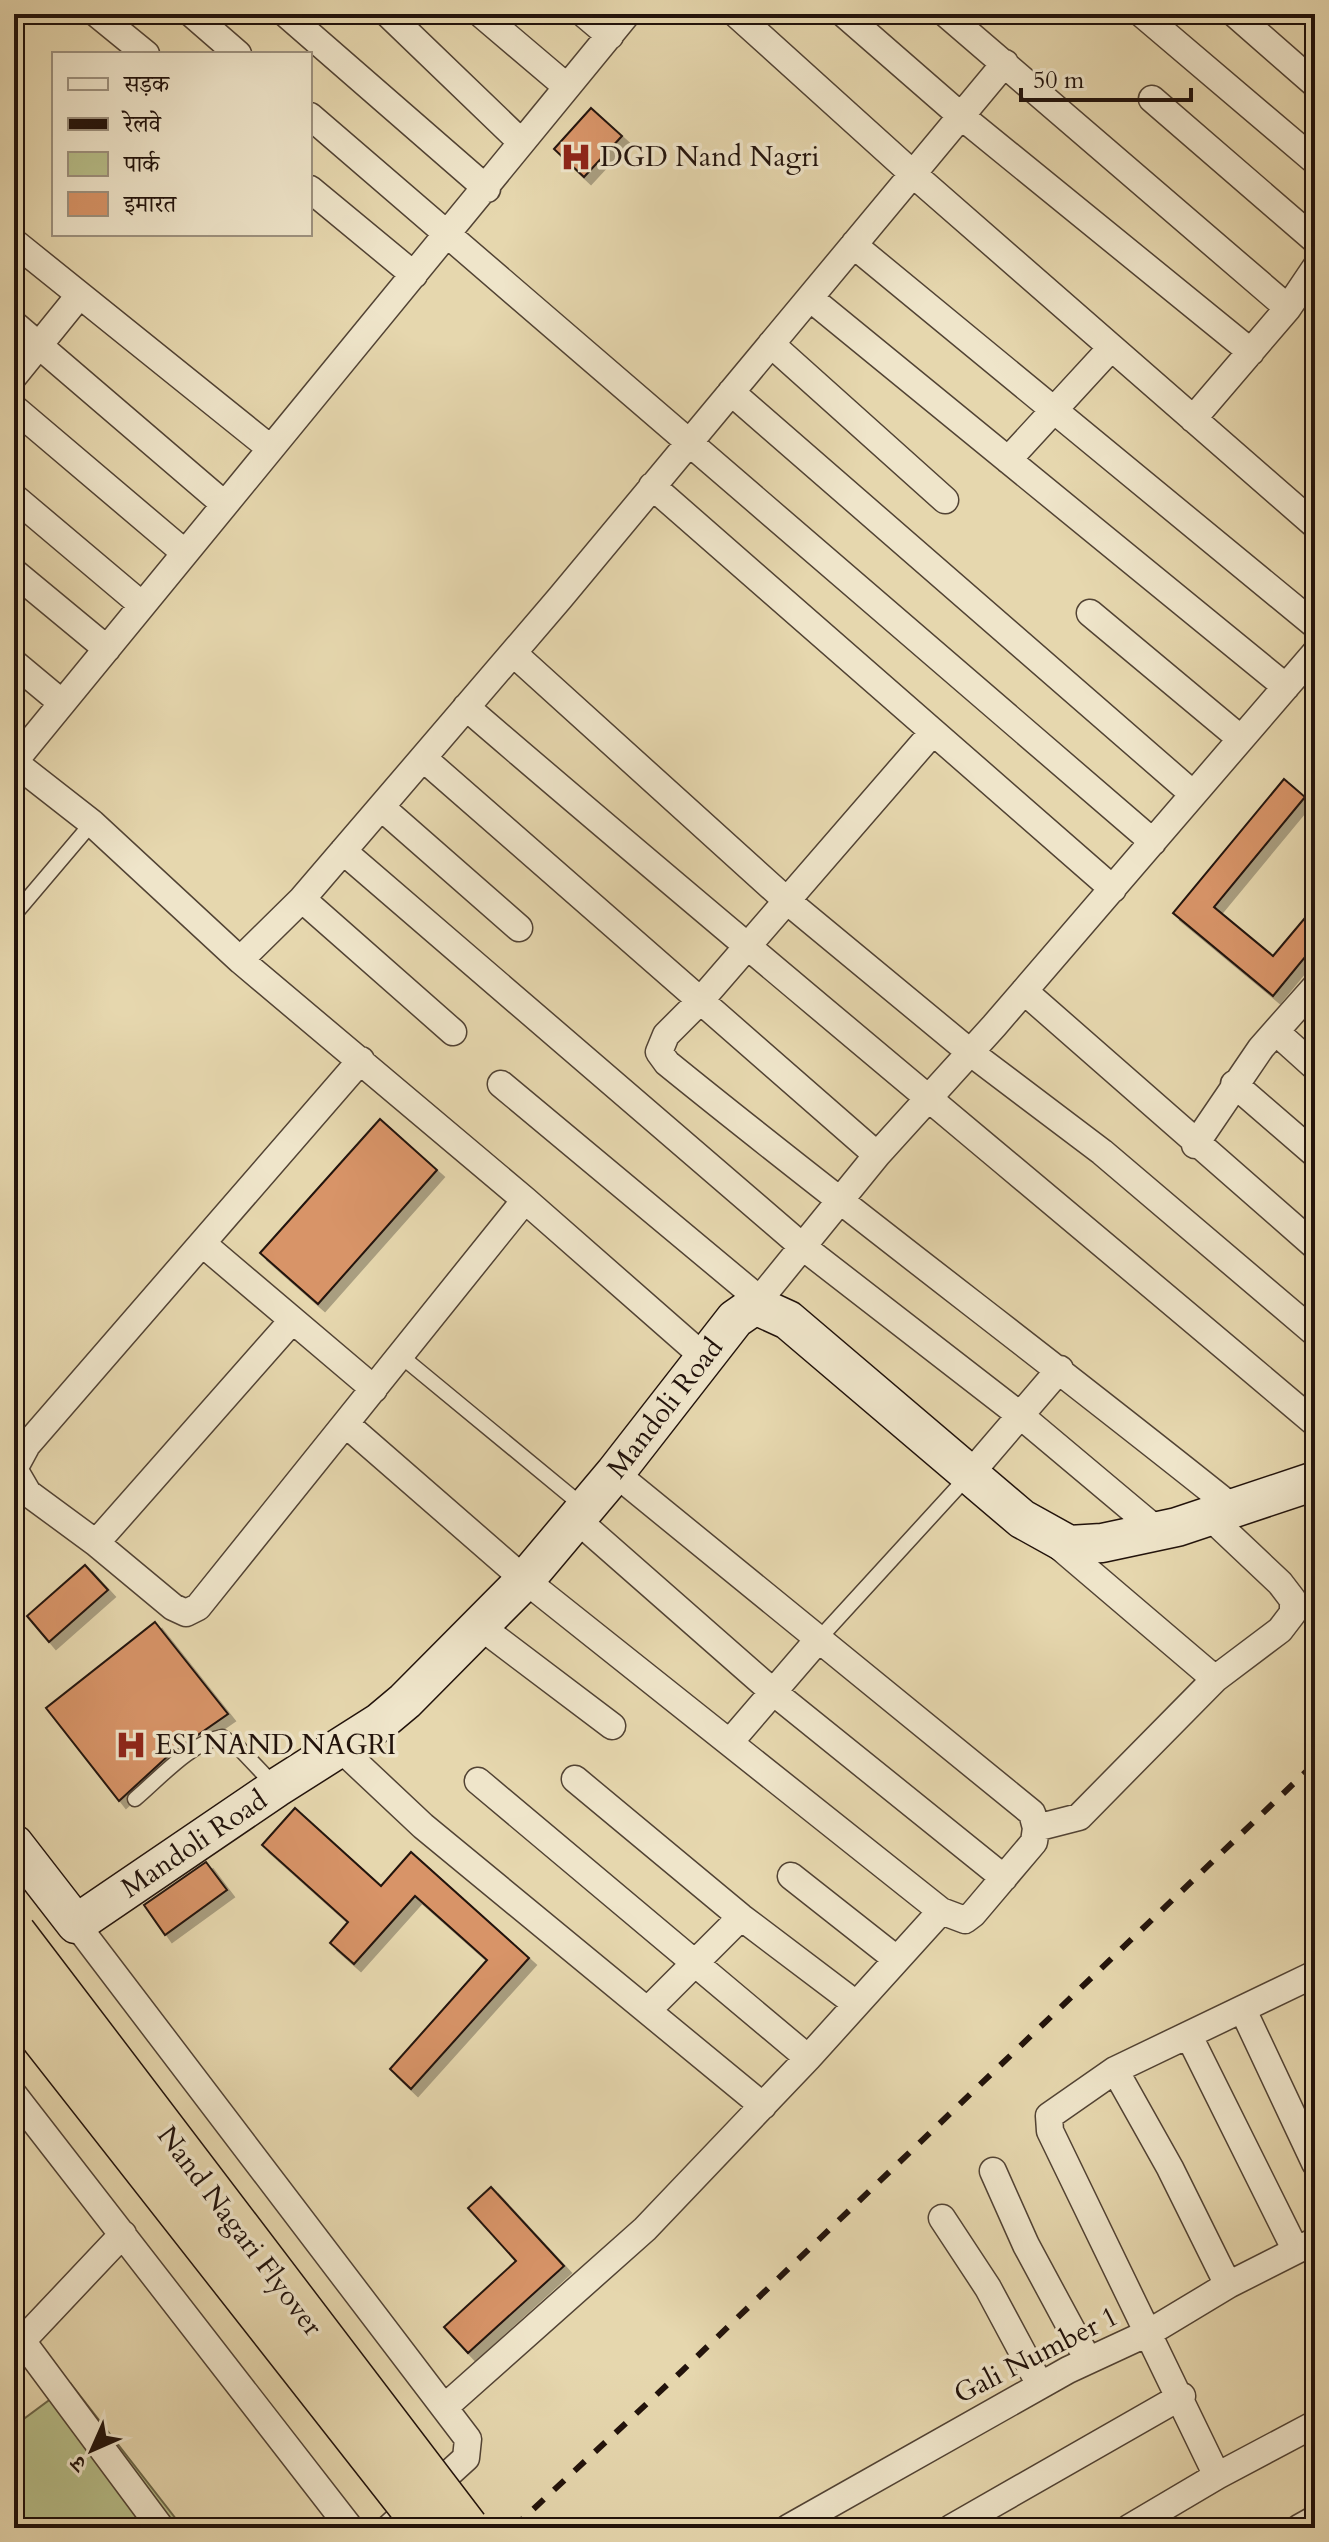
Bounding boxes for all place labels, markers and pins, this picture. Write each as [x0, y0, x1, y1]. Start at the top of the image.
place label: DGD Nand Nagri [600, 138, 819, 176]
hospital icon: DGD Nand Nagri [559, 140, 593, 174]
place label: ESI NAND NAGRI [155, 1726, 396, 1764]
hospital icon: ESI NAND NAGRI [114, 1728, 148, 1762]

